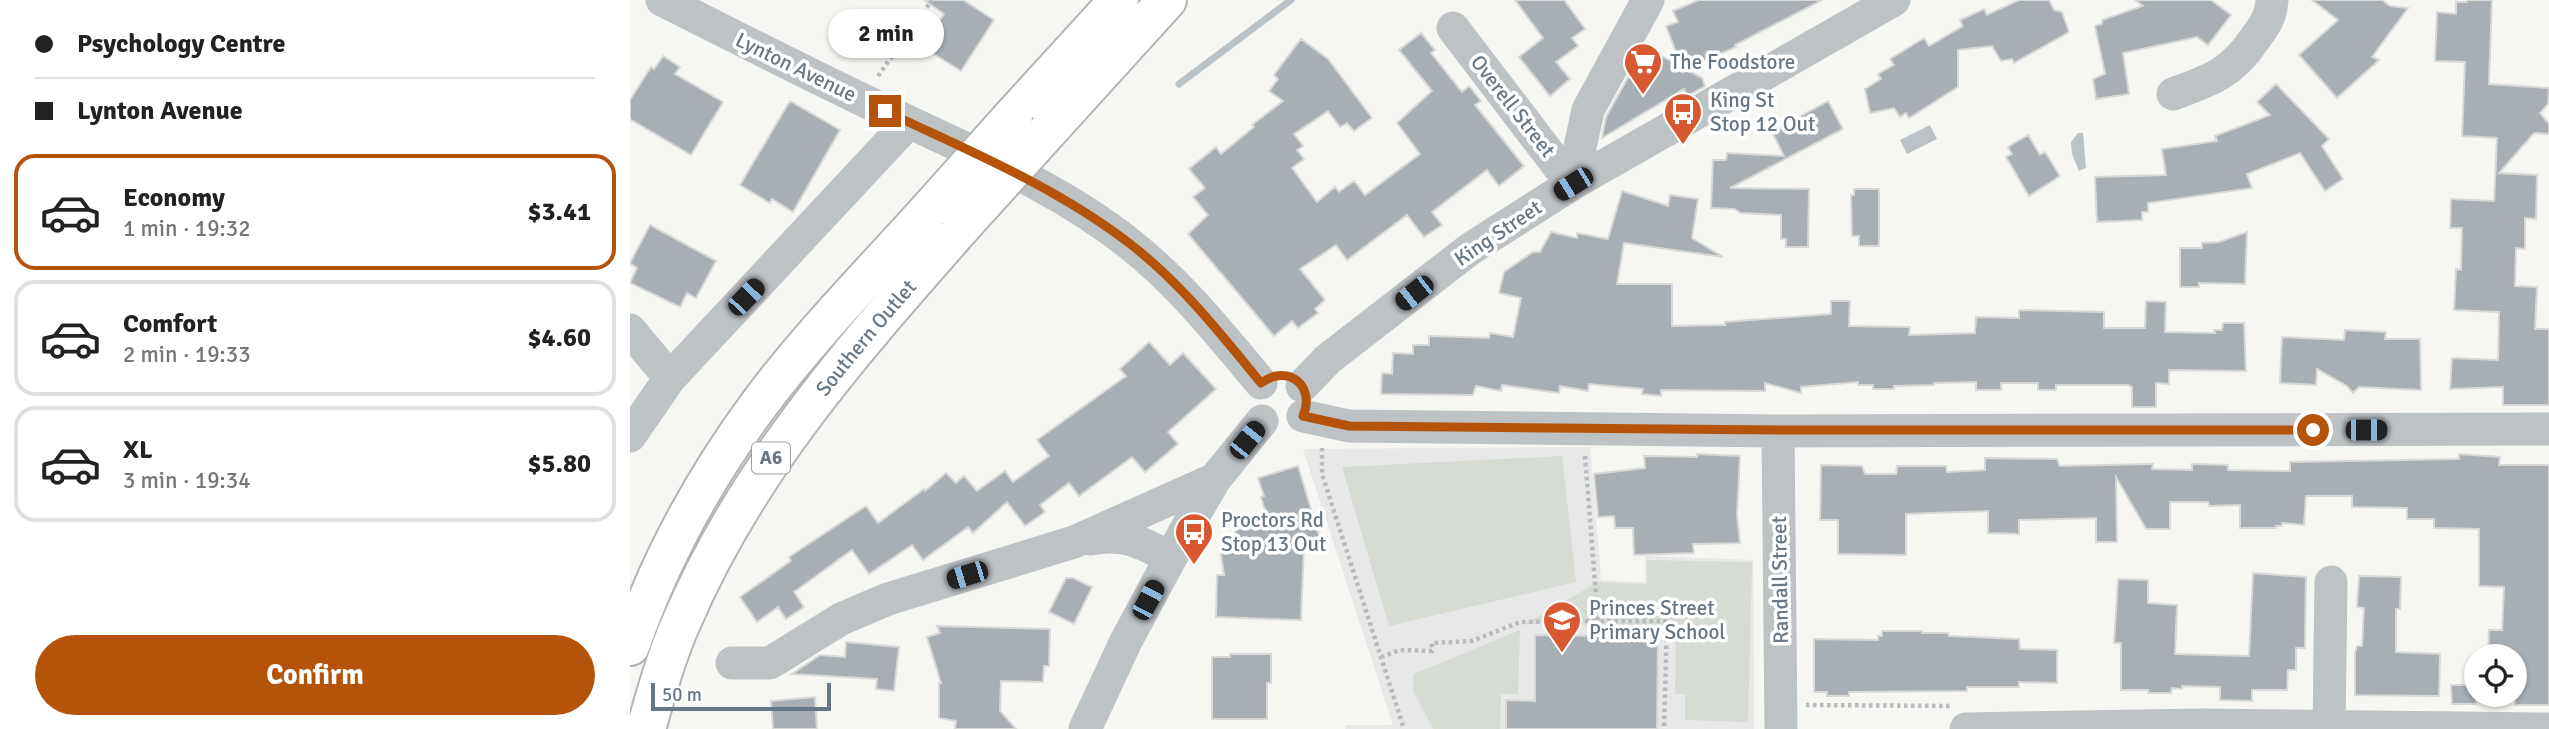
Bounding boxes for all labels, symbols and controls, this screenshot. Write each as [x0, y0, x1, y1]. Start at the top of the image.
callout: 2 min [827, 10, 943, 58]
text: 2 min [858, 19, 914, 48]
street label: Lynton Avenue [731, 27, 861, 107]
text: Psychology Centre [77, 28, 285, 60]
supermarket icon: The Foodstore [1622, 41, 1664, 96]
place label: The Foodstore [1670, 49, 1795, 75]
street label: Overell Street [1465, 50, 1561, 162]
place label: King St Stop 12 Out [1710, 87, 1815, 137]
bus stop icon: King St Stop 12 Out [1662, 91, 1704, 146]
text: Lynton Avenue [77, 95, 243, 127]
route end [869, 95, 901, 127]
car [1550, 164, 1597, 204]
icon: car [39, 181, 102, 244]
text: Economy [123, 182, 225, 214]
street label: King Street [1449, 194, 1547, 272]
text: $3.41 [527, 196, 591, 228]
text: 1 min · 19:32 [123, 214, 251, 243]
car [1391, 272, 1438, 314]
street label: Southern Outlet [810, 274, 922, 401]
car [724, 275, 769, 319]
icon: car [39, 307, 102, 370]
text: Comfort [123, 308, 217, 340]
text: $4.60 [527, 322, 591, 354]
text: 2 min · 19:33 [123, 340, 251, 369]
route start [2297, 414, 2329, 446]
car [1226, 417, 1269, 463]
car [2346, 420, 2388, 441]
icon: car [39, 433, 102, 496]
text: XL [123, 434, 153, 466]
road number: A6 [752, 442, 790, 474]
text: $5.80 [527, 448, 591, 480]
text: 3 min · 19:34 [123, 466, 251, 495]
place label: Proctors Rd Stop 13 Out [1221, 507, 1326, 557]
bus stop icon: Proctors Rd Stop 13 Out [1173, 511, 1215, 566]
street label: Randall Street [1766, 516, 1794, 644]
car [944, 559, 991, 591]
car [1129, 577, 1168, 623]
place label: Princes Street Primary School [1589, 595, 1725, 645]
school or university icon: Princes Street Primary School [1541, 599, 1583, 654]
button: Confirm [35, 635, 595, 715]
map controls [2464, 644, 2527, 707]
button: locate [2464, 644, 2527, 707]
scale bar [651, 680, 831, 712]
text: 50 m [662, 683, 702, 707]

